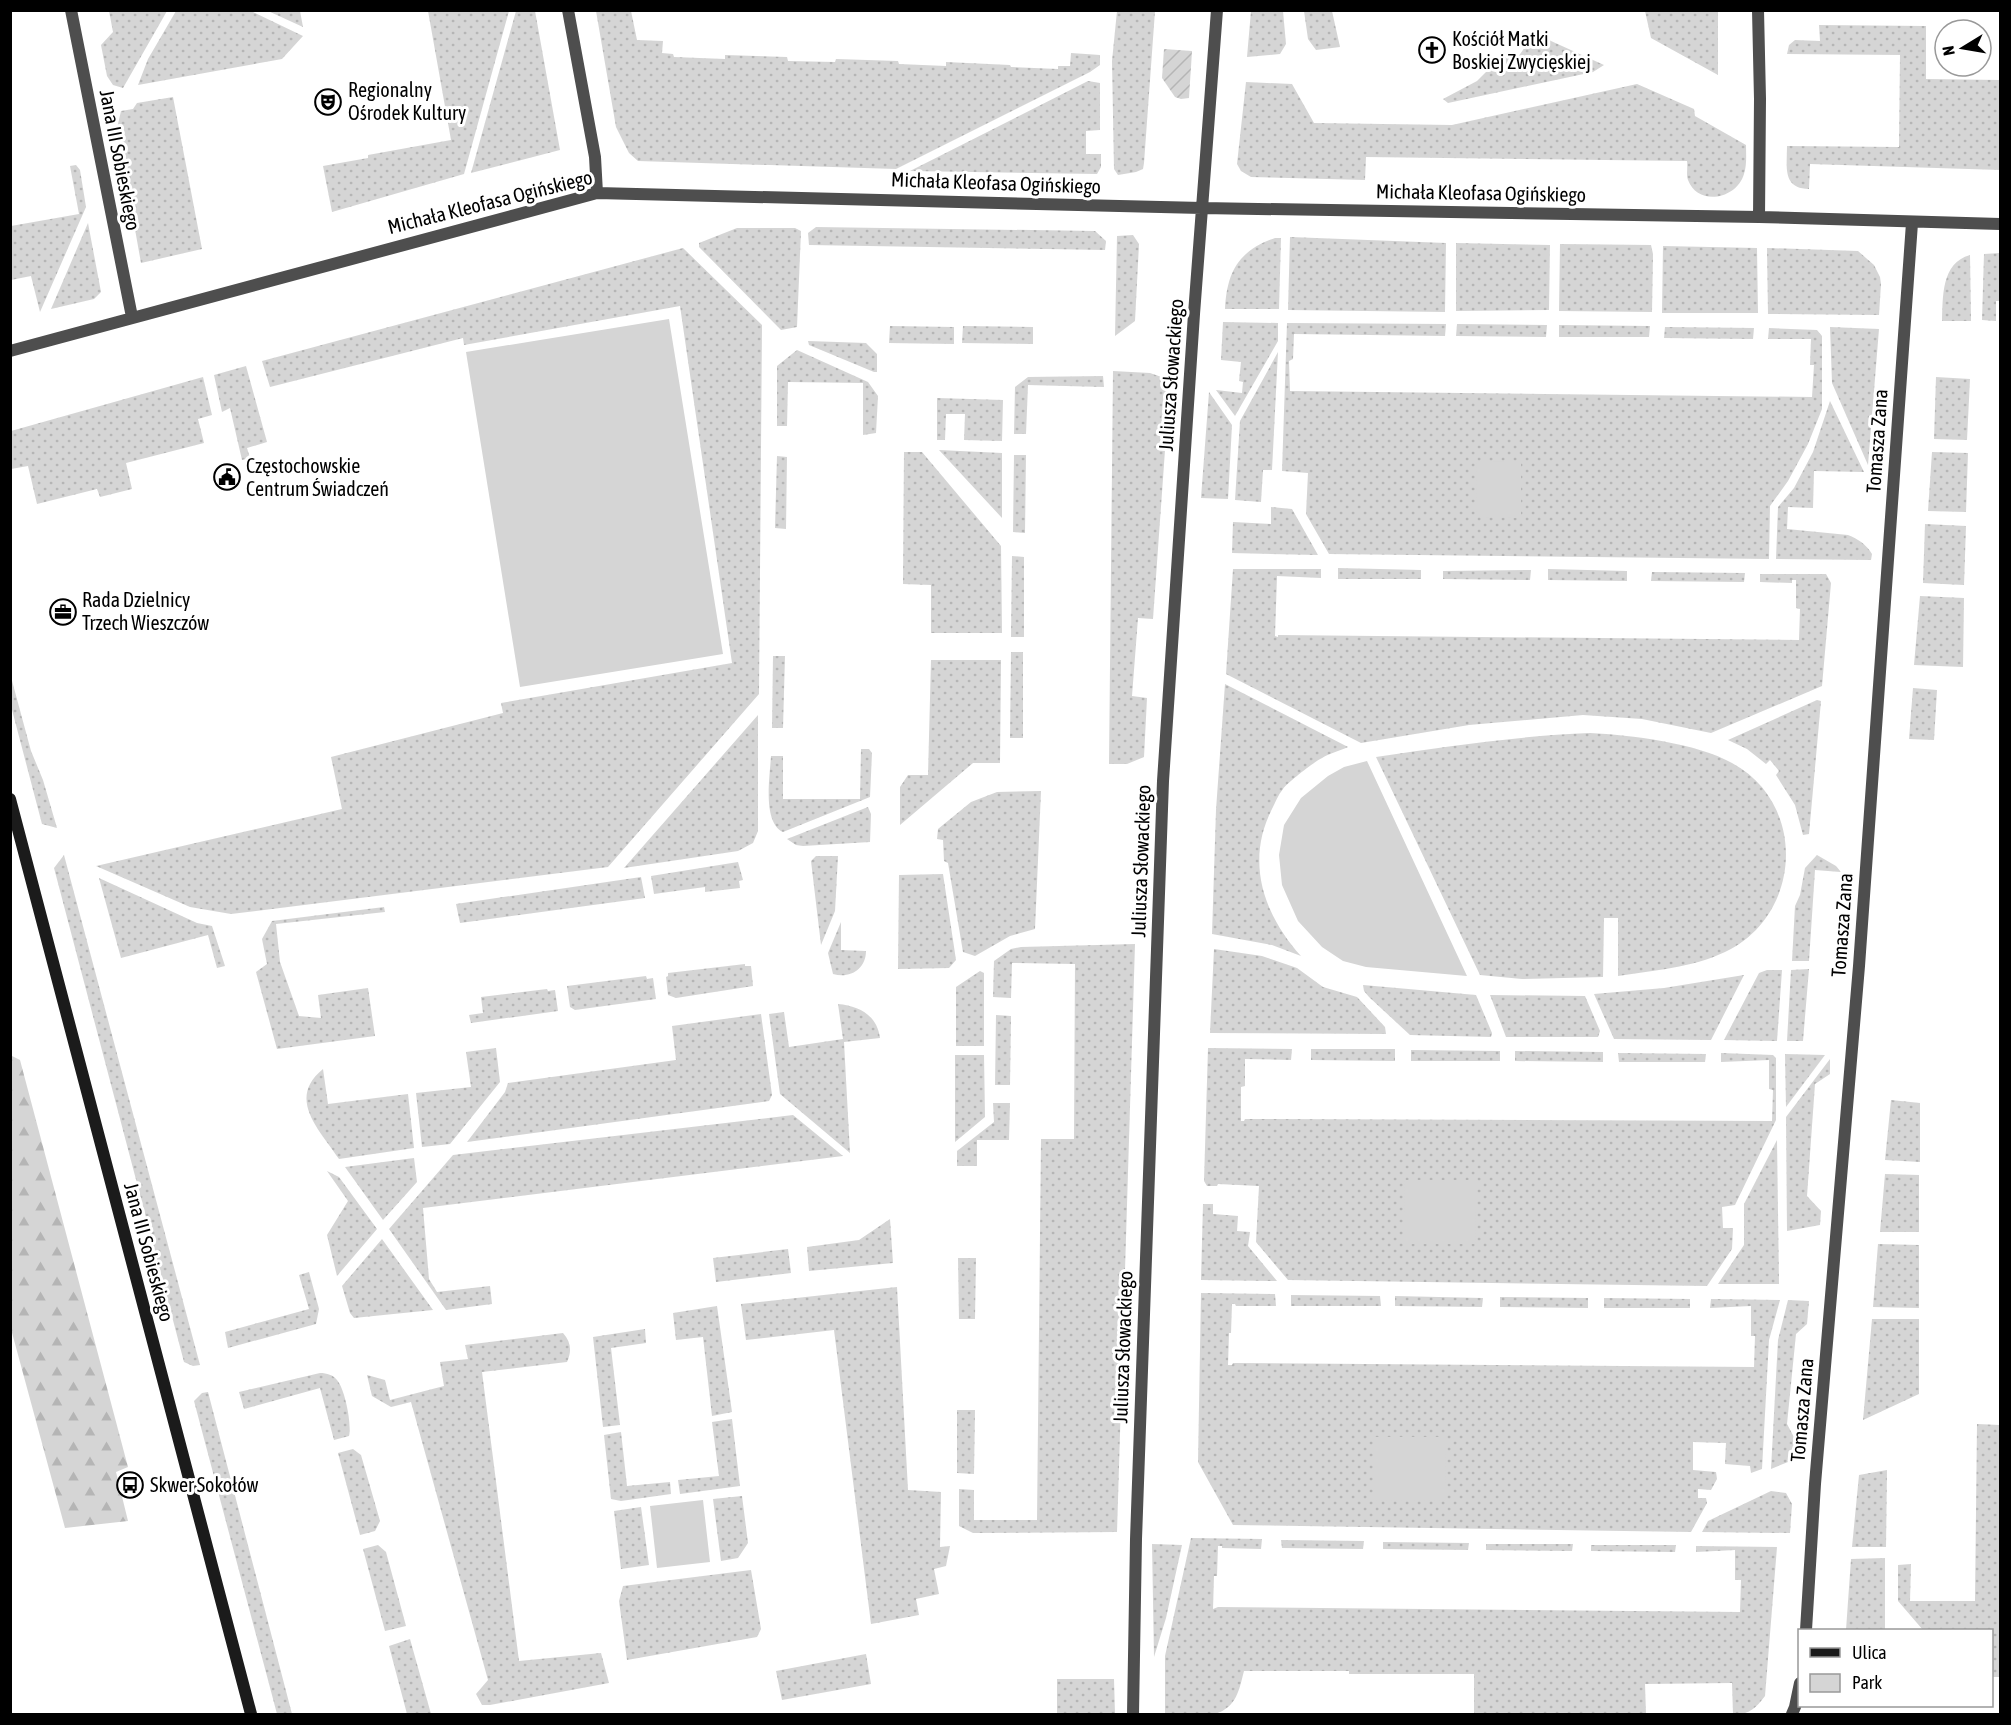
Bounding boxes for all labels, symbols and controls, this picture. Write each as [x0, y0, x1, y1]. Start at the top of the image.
north arrow [1933, 18, 1993, 78]
place label: Kościół Matki Boskiej Zwycięskiej [1452, 27, 1591, 73]
church icon: Kościół Matki Boskiej Zwycięskiej [1417, 35, 1447, 65]
text: N [1939, 45, 1958, 57]
place label: Regionalny Ośrodek Kultury [348, 78, 466, 124]
theatre icon: Regionalny Ośrodek Kultury [313, 87, 343, 117]
street label: Jana III Sobieskiego [96, 88, 145, 232]
street label: Michała Kleofasa Ogińskiego [385, 165, 595, 238]
street label: Michała Kleofasa Ogińskiego [891, 167, 1101, 198]
street label: Michała Kleofasa Ogińskiego [1376, 179, 1586, 206]
street label: Juliusza Słowackiego [1154, 298, 1187, 452]
street label: Tomasza Zana [1861, 388, 1892, 494]
place label: Częstochowskie Centrum Świadczeń [246, 454, 389, 500]
public building icon: Częstochowskie Centrum Świadczeń [212, 462, 242, 492]
place label: Rada Dzielnicy Trzech Wieszczów [82, 588, 209, 634]
office icon: Rada Dzielnicy Trzech Wieszczów [48, 597, 78, 627]
street label: Juliusza Słowackiego [1126, 784, 1155, 938]
street label: Tomasza Zana [1826, 872, 1857, 978]
street label: Jana III Sobieskiego [120, 1180, 179, 1324]
street label: Juliusza Słowackiego [1108, 1270, 1137, 1424]
street label: Tomasza Zana [1786, 1357, 1818, 1463]
bus stop icon: Skwer Sokołów [115, 1470, 145, 1500]
place label: Skwer Sokołów [150, 1473, 259, 1496]
legend [1798, 1629, 1993, 1707]
text: Ulica [1852, 1642, 1887, 1663]
text: Park [1852, 1672, 1882, 1693]

